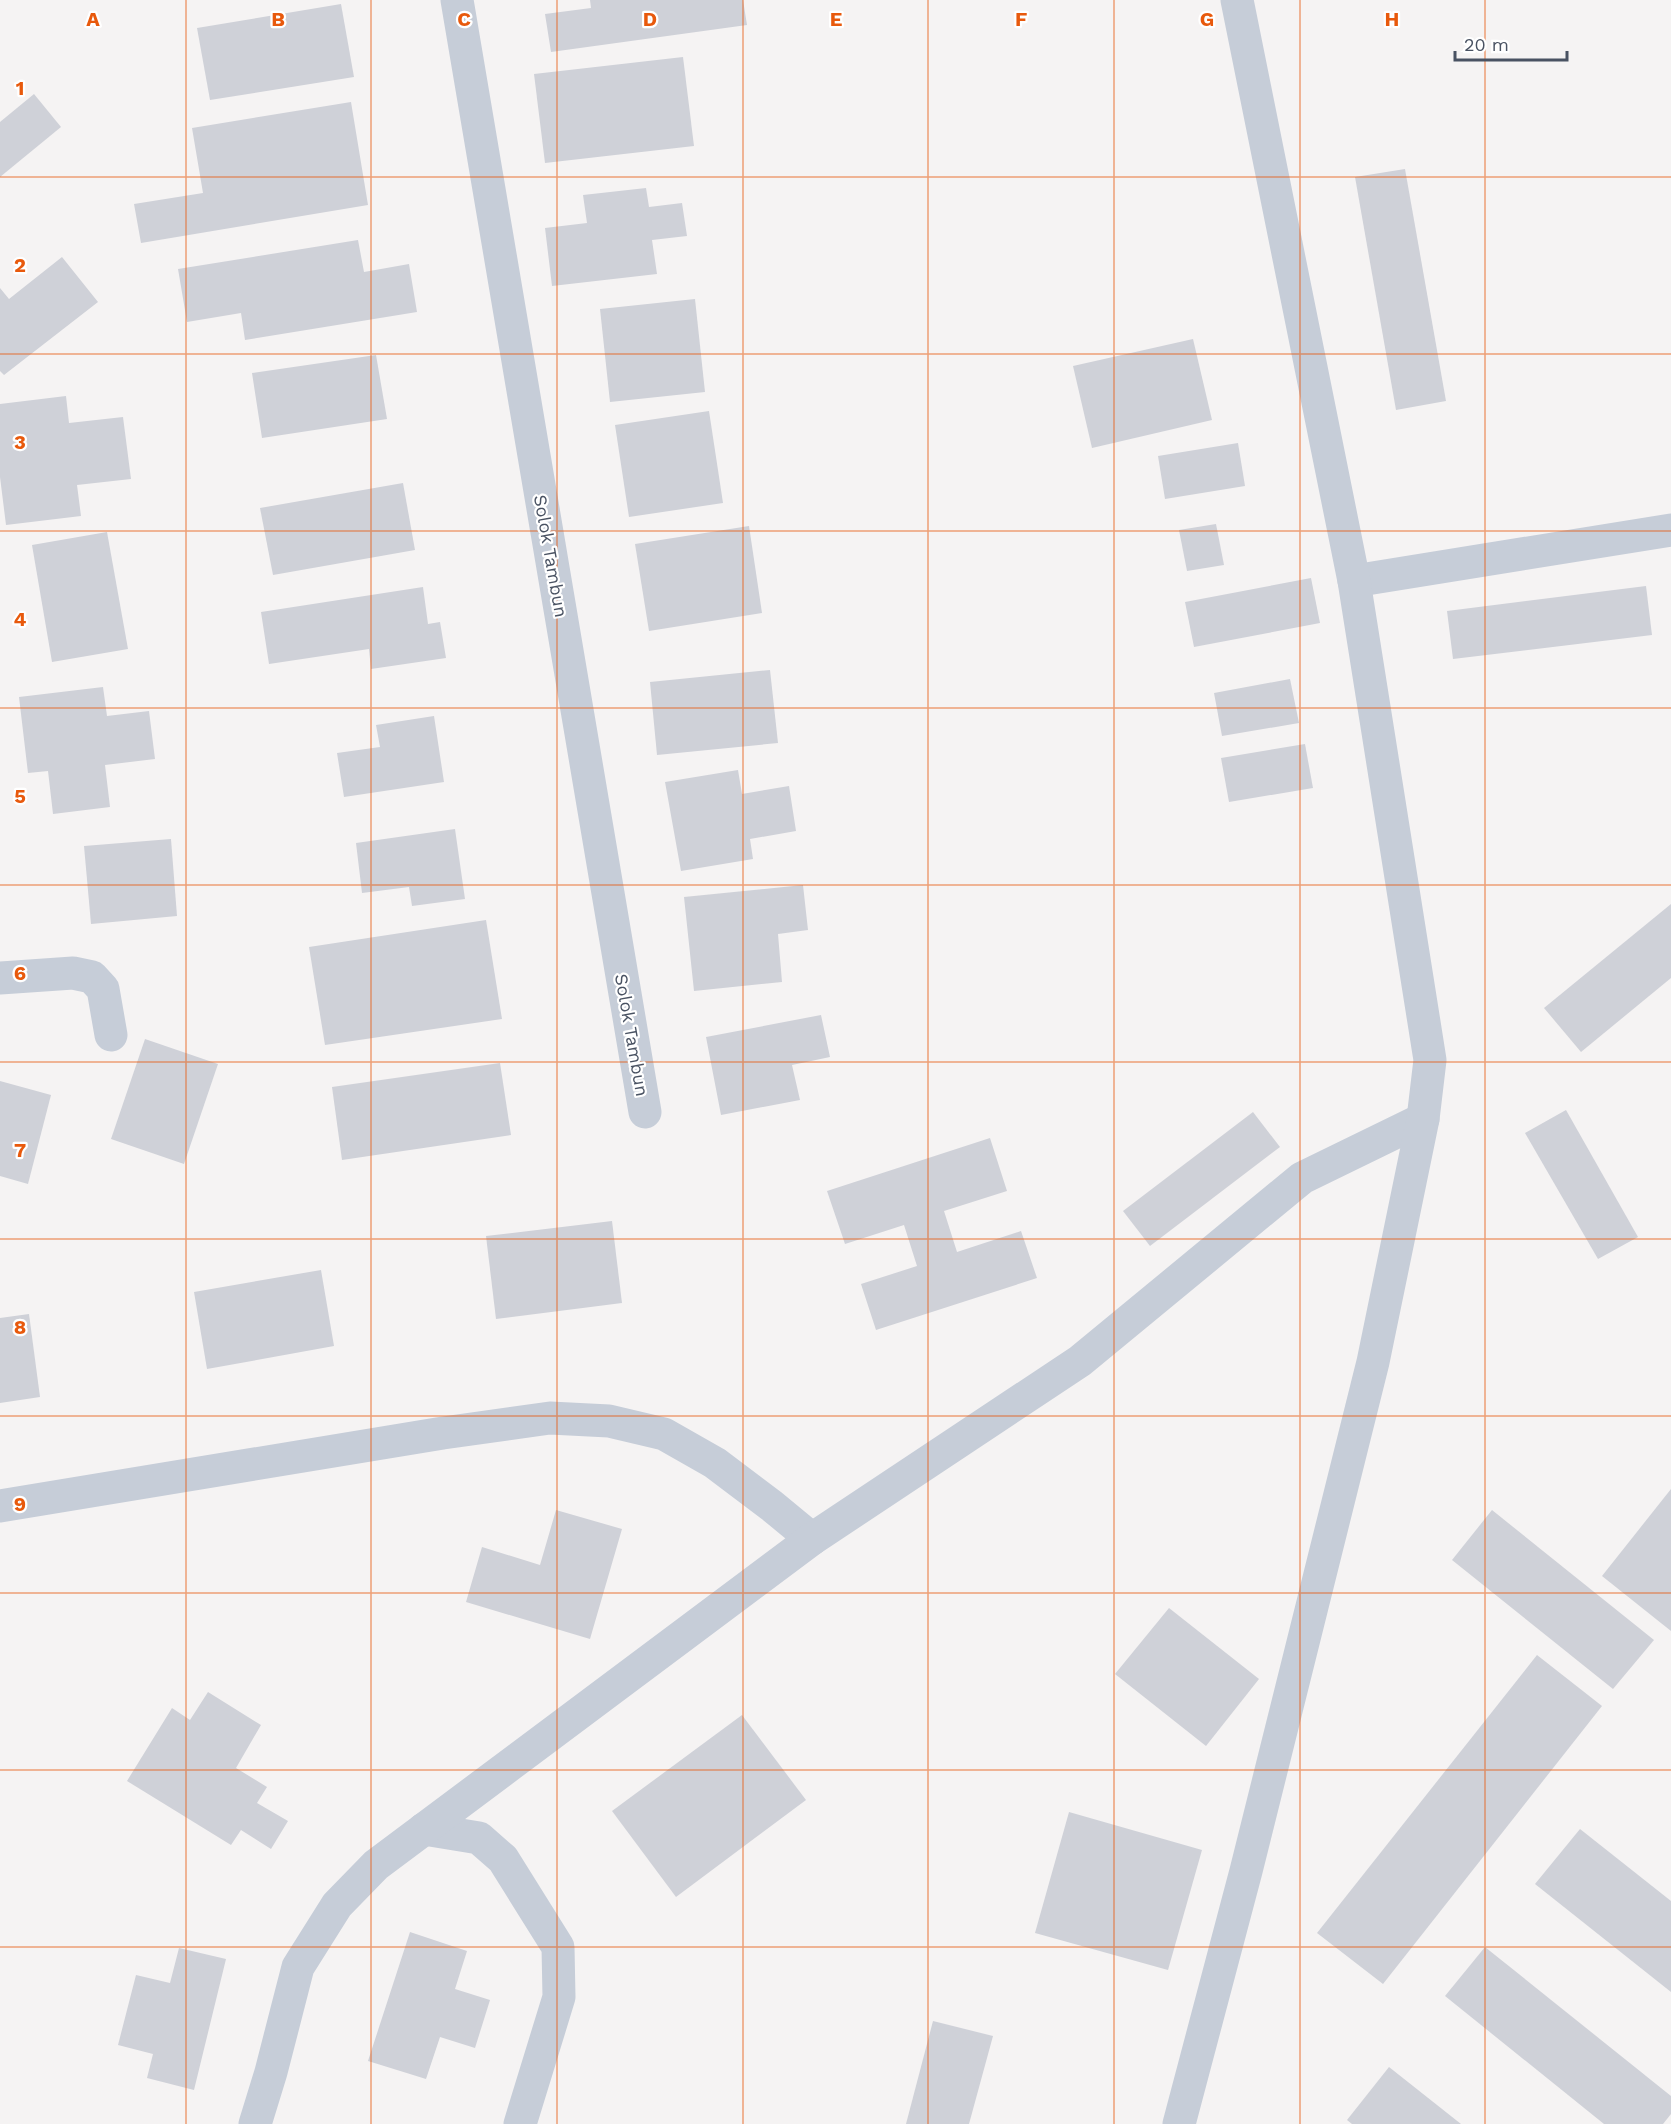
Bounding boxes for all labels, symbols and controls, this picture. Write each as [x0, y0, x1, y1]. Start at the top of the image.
text: A [86, 7, 100, 31]
text: B [271, 7, 285, 31]
text: C [457, 7, 471, 31]
text: D [643, 7, 657, 31]
text: E [830, 7, 842, 31]
text: F [1015, 7, 1027, 31]
text: G [1200, 7, 1214, 31]
text: H [1385, 7, 1399, 31]
scale bar [1455, 24, 1568, 62]
text: 20 m [1464, 34, 1509, 55]
text: 1 [16, 76, 24, 100]
text: 2 [14, 253, 26, 277]
text: 3 [14, 430, 26, 454]
street label: Solok Tambun [530, 493, 572, 619]
text: 4 [14, 607, 27, 631]
text: 5 [14, 784, 26, 808]
text: 6 [14, 961, 26, 985]
street label: Solok Tambun [611, 972, 653, 1098]
text: 7 [14, 1138, 26, 1162]
text: 8 [14, 1315, 26, 1339]
text: 9 [14, 1492, 26, 1516]

